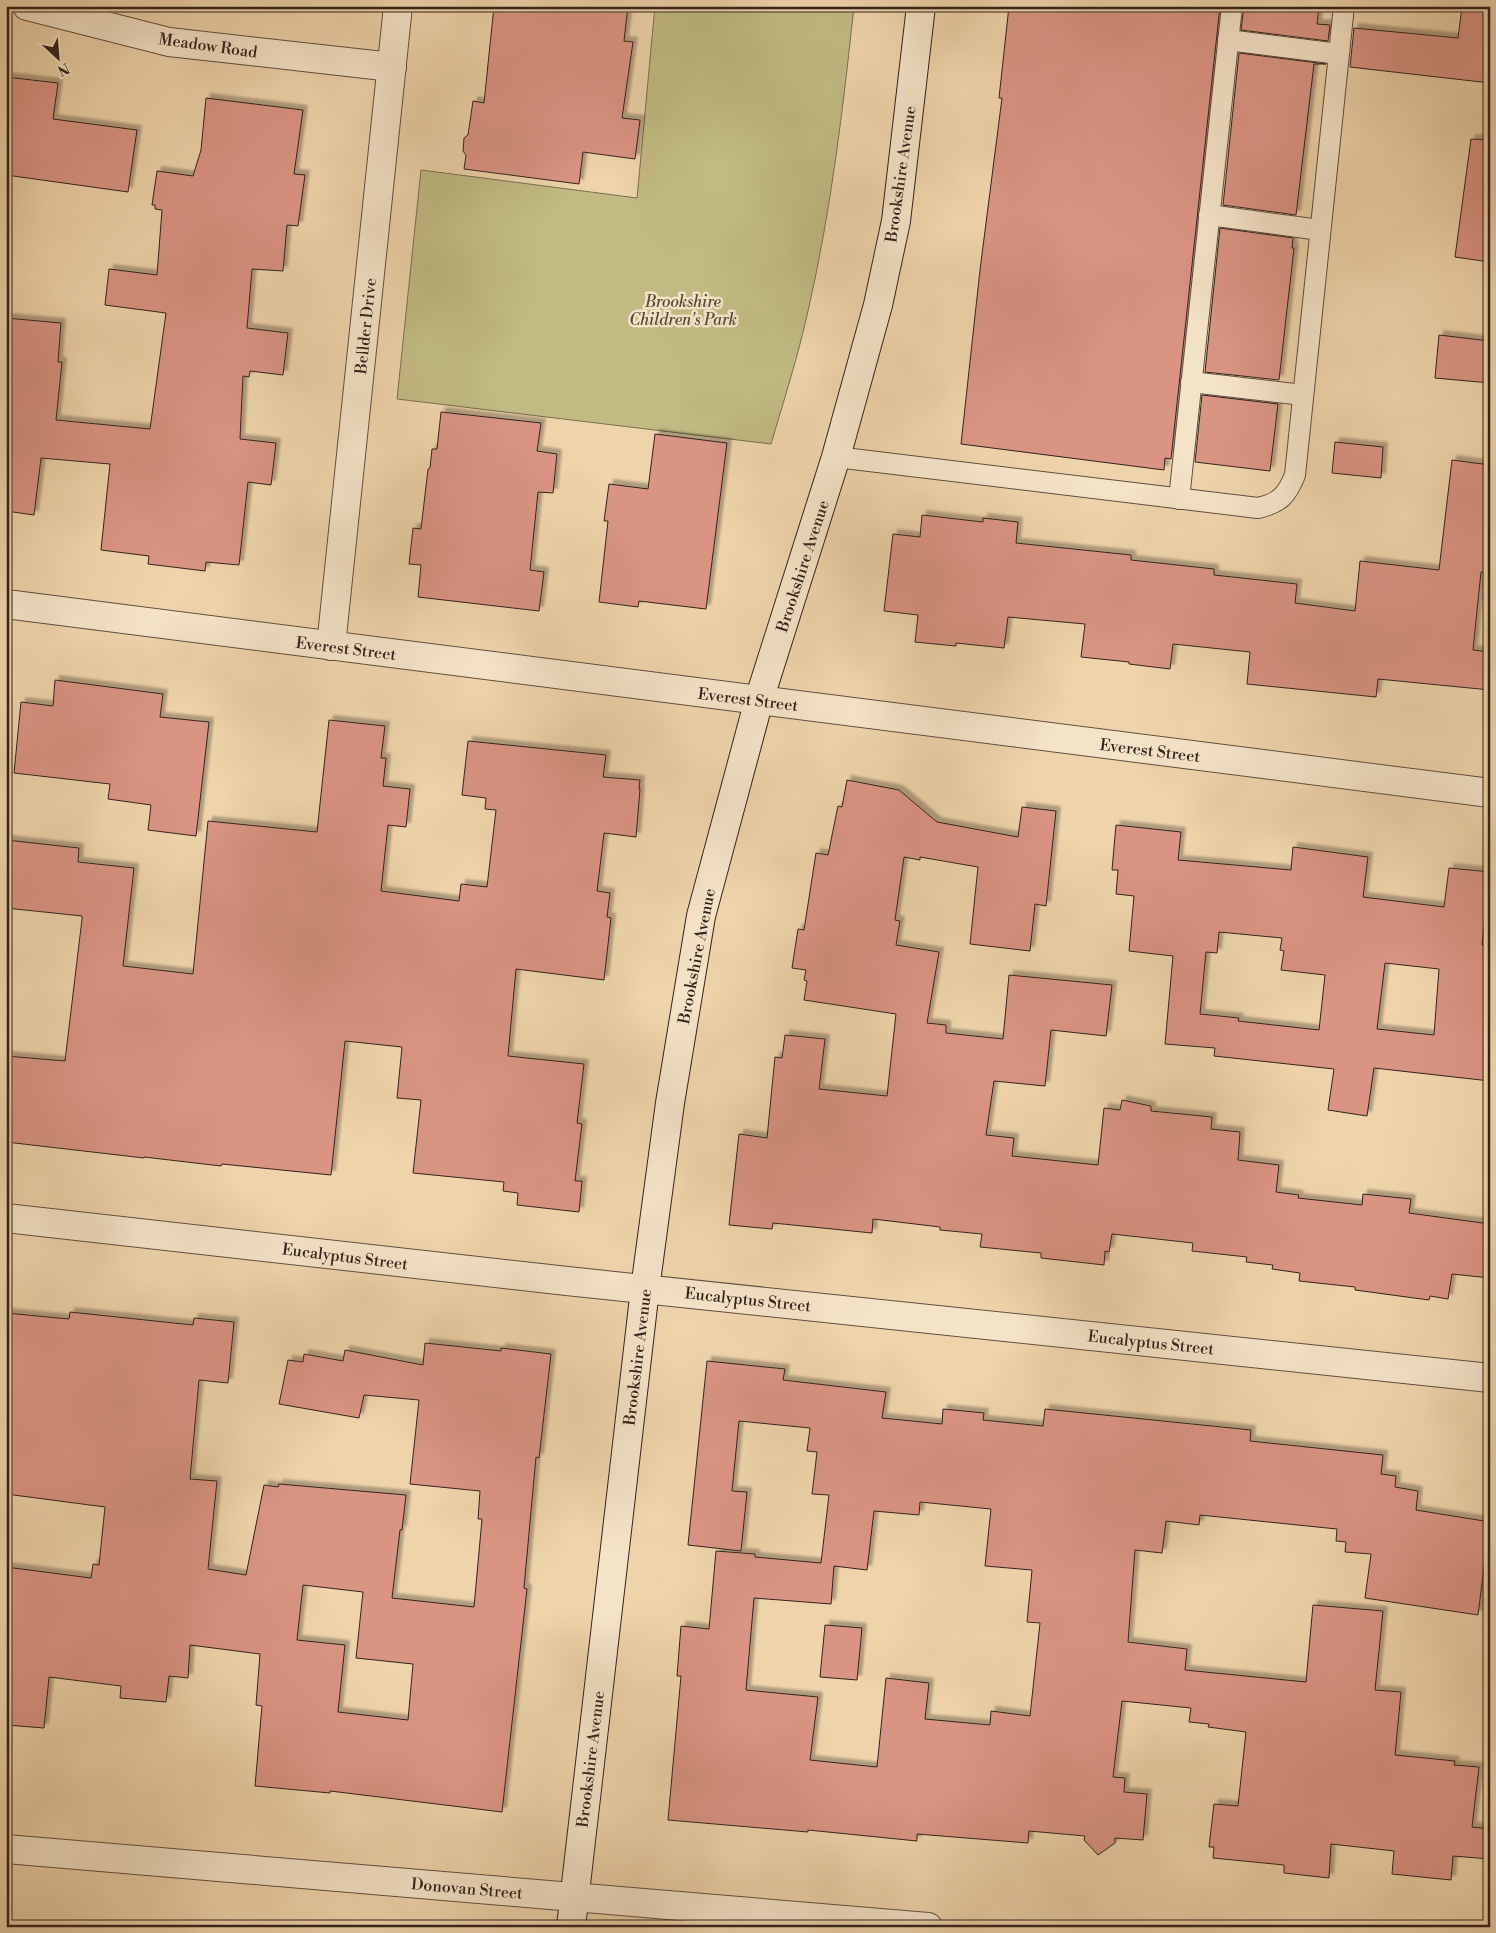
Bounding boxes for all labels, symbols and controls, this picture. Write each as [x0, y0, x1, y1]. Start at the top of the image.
street label: Meadow Road [157, 29, 259, 63]
north arrow [32, 32, 82, 82]
text: N [54, 58, 72, 79]
street label: Brookshire Avenue [881, 105, 920, 245]
street label: Bellder Drive [351, 277, 381, 376]
park label: Brookshire Children's Park [629, 292, 737, 330]
street label: Brookshire Avenue [772, 498, 834, 636]
street label: Everest Street [295, 633, 397, 665]
street label: Everest Street [697, 684, 799, 716]
street label: Everest Street [1099, 735, 1201, 767]
street label: Brookshire Avenue [674, 887, 720, 1027]
street label: Eucalyptus Street [281, 1239, 409, 1275]
street label: Eucalyptus Street [684, 1283, 812, 1317]
street label: Brookshire Avenue [620, 1288, 656, 1428]
street label: Eucalyptus Street [1087, 1326, 1215, 1360]
street label: Brookshire Avenue [573, 1690, 609, 1830]
street label: Donovan Street [410, 1874, 524, 1904]

